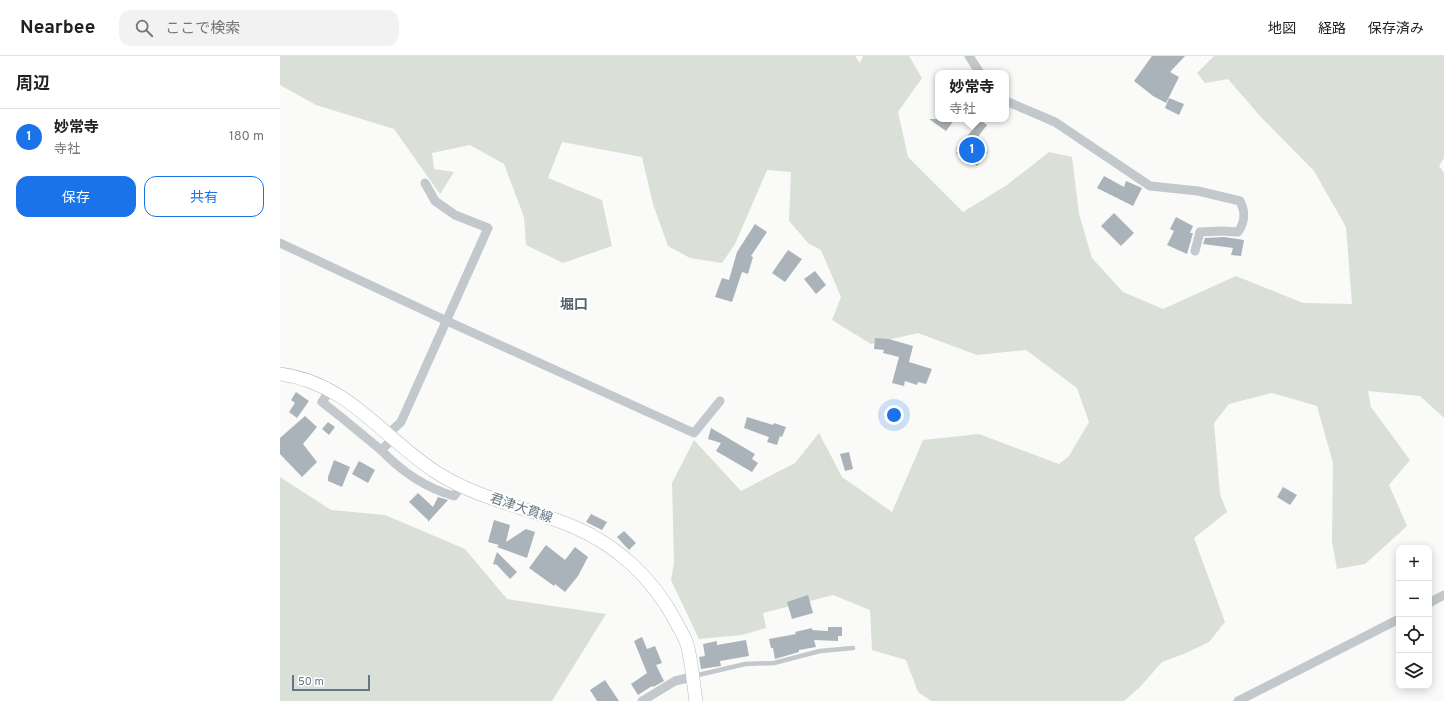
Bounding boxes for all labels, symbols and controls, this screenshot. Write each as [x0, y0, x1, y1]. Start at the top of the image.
search box [119, 10, 399, 46]
text: Nearbee [20, 16, 95, 40]
icon: search [133, 17, 155, 39]
text: ここで検索 [165, 20, 240, 39]
text: 地図 [1268, 21, 1296, 38]
text: 経路 [1318, 21, 1346, 38]
text: 保存済み [1368, 21, 1424, 38]
popup [935, 70, 1009, 122]
text: 周辺 [16, 74, 50, 96]
text: 妙常寺 [949, 79, 995, 98]
text: 寺社 [949, 102, 976, 118]
text: 妙常寺 [54, 119, 99, 138]
text: 1 [26, 129, 32, 145]
text: 180 m [229, 129, 264, 145]
pin: 1 [959, 135, 985, 165]
text: 寺社 [54, 142, 80, 158]
button: 保存 [16, 176, 136, 217]
button: 共有 [144, 176, 264, 217]
district label: 堀口 [560, 297, 588, 314]
your location [884, 405, 904, 425]
street label: 君津大貫線 [488, 490, 555, 527]
map controls [1396, 545, 1432, 689]
button: + [1396, 545, 1432, 581]
button: − [1396, 581, 1432, 617]
button: locate [1396, 617, 1432, 653]
button: layers [1396, 653, 1432, 689]
scale bar [292, 673, 370, 692]
text: 50 m [298, 675, 324, 689]

